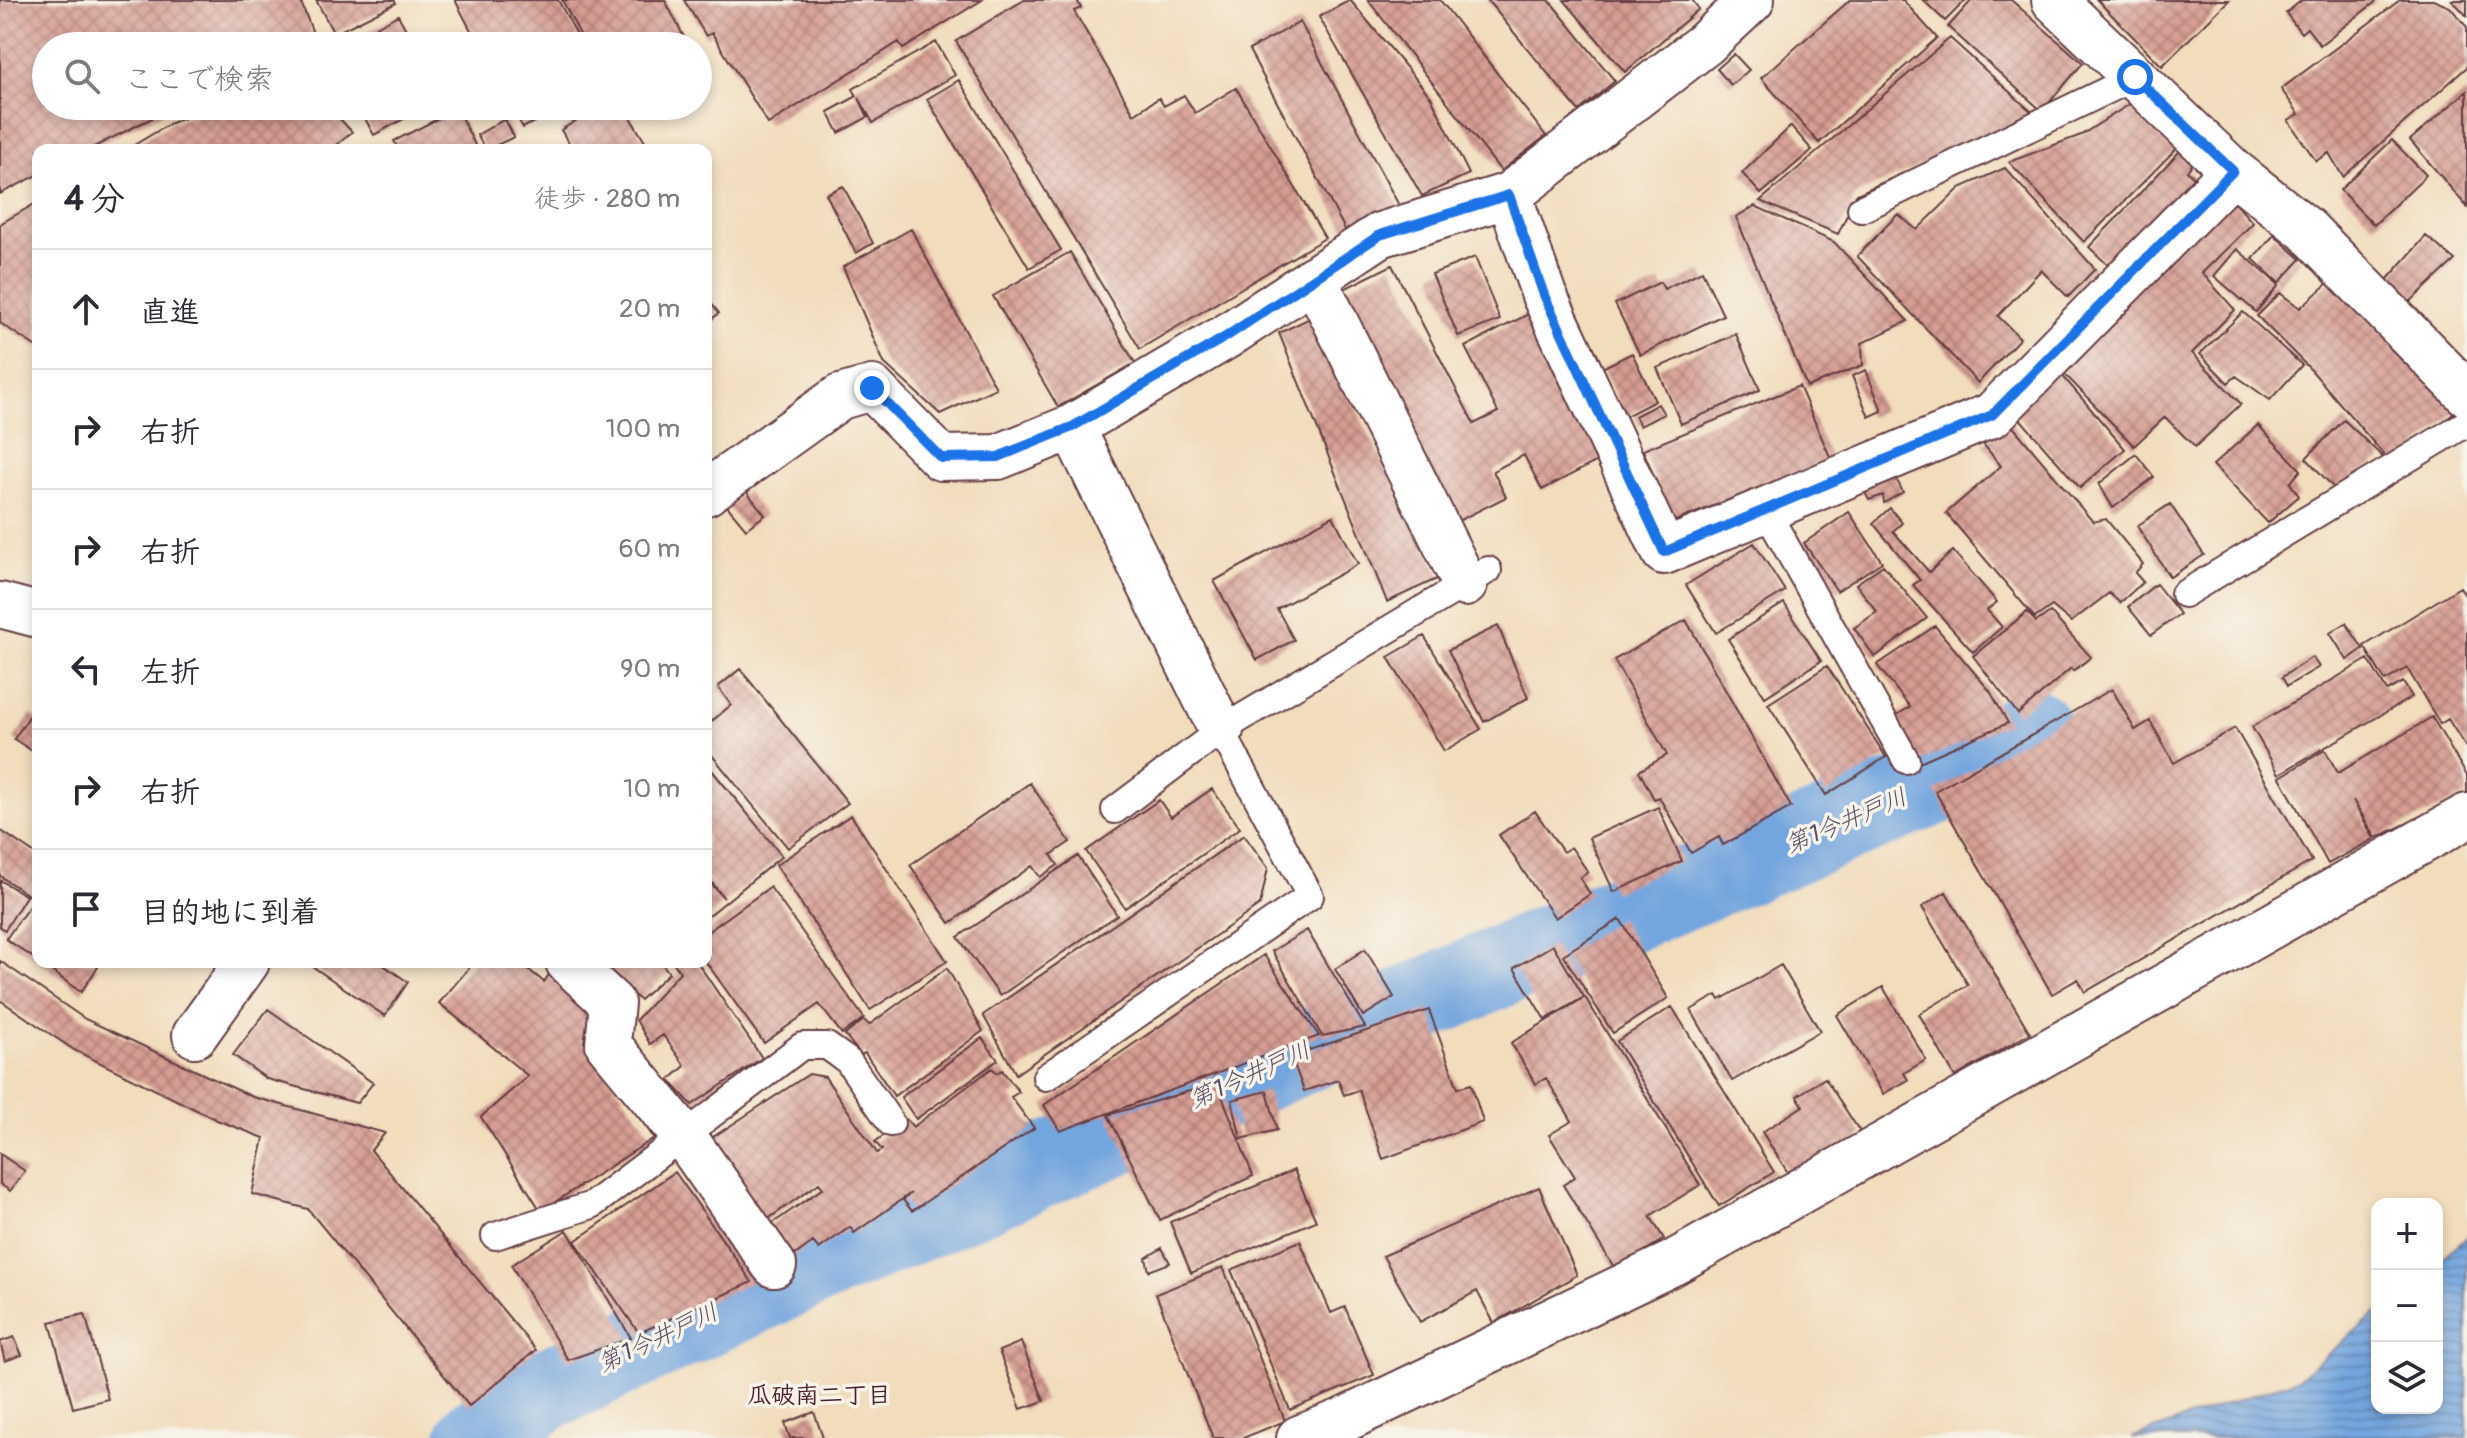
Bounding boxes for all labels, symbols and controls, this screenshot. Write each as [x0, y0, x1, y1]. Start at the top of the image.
search box [32, 32, 712, 120]
icon: search [60, 54, 104, 98]
route start [2117, 59, 2153, 95]
text: ここで検索 [124, 61, 274, 98]
text: 4 分 [64, 178, 125, 221]
text: 徒歩 · 280 m [534, 183, 680, 215]
icon: ahead [64, 287, 108, 331]
text: 20 m [619, 293, 680, 325]
text: 直進 [140, 294, 200, 331]
route end [854, 370, 890, 406]
icon: right [64, 407, 108, 451]
text: 100 m [606, 413, 680, 445]
text: 右折 [140, 414, 200, 451]
icon: right [64, 527, 108, 571]
text: 60 m [618, 533, 680, 565]
text: 右折 [140, 534, 200, 571]
icon: left [64, 647, 108, 691]
text: 90 m [620, 653, 680, 685]
text: 左折 [140, 654, 200, 691]
icon: right [64, 767, 108, 811]
text: 10 m [623, 773, 680, 805]
text: 右折 [140, 774, 200, 811]
water label: 第1今井戸川 [1781, 782, 1911, 860]
icon: arrive [64, 887, 108, 931]
text: 目的地に到着 [140, 894, 320, 931]
water label: 第1今井戸川 [1185, 1035, 1315, 1115]
map controls [2371, 1198, 2443, 1414]
button: + [2371, 1198, 2443, 1270]
button: − [2371, 1270, 2443, 1342]
water label: 第1今井戸川 [593, 1298, 723, 1378]
button: layers [2371, 1342, 2443, 1414]
district label: 瓜破南二丁目 [747, 1381, 891, 1410]

